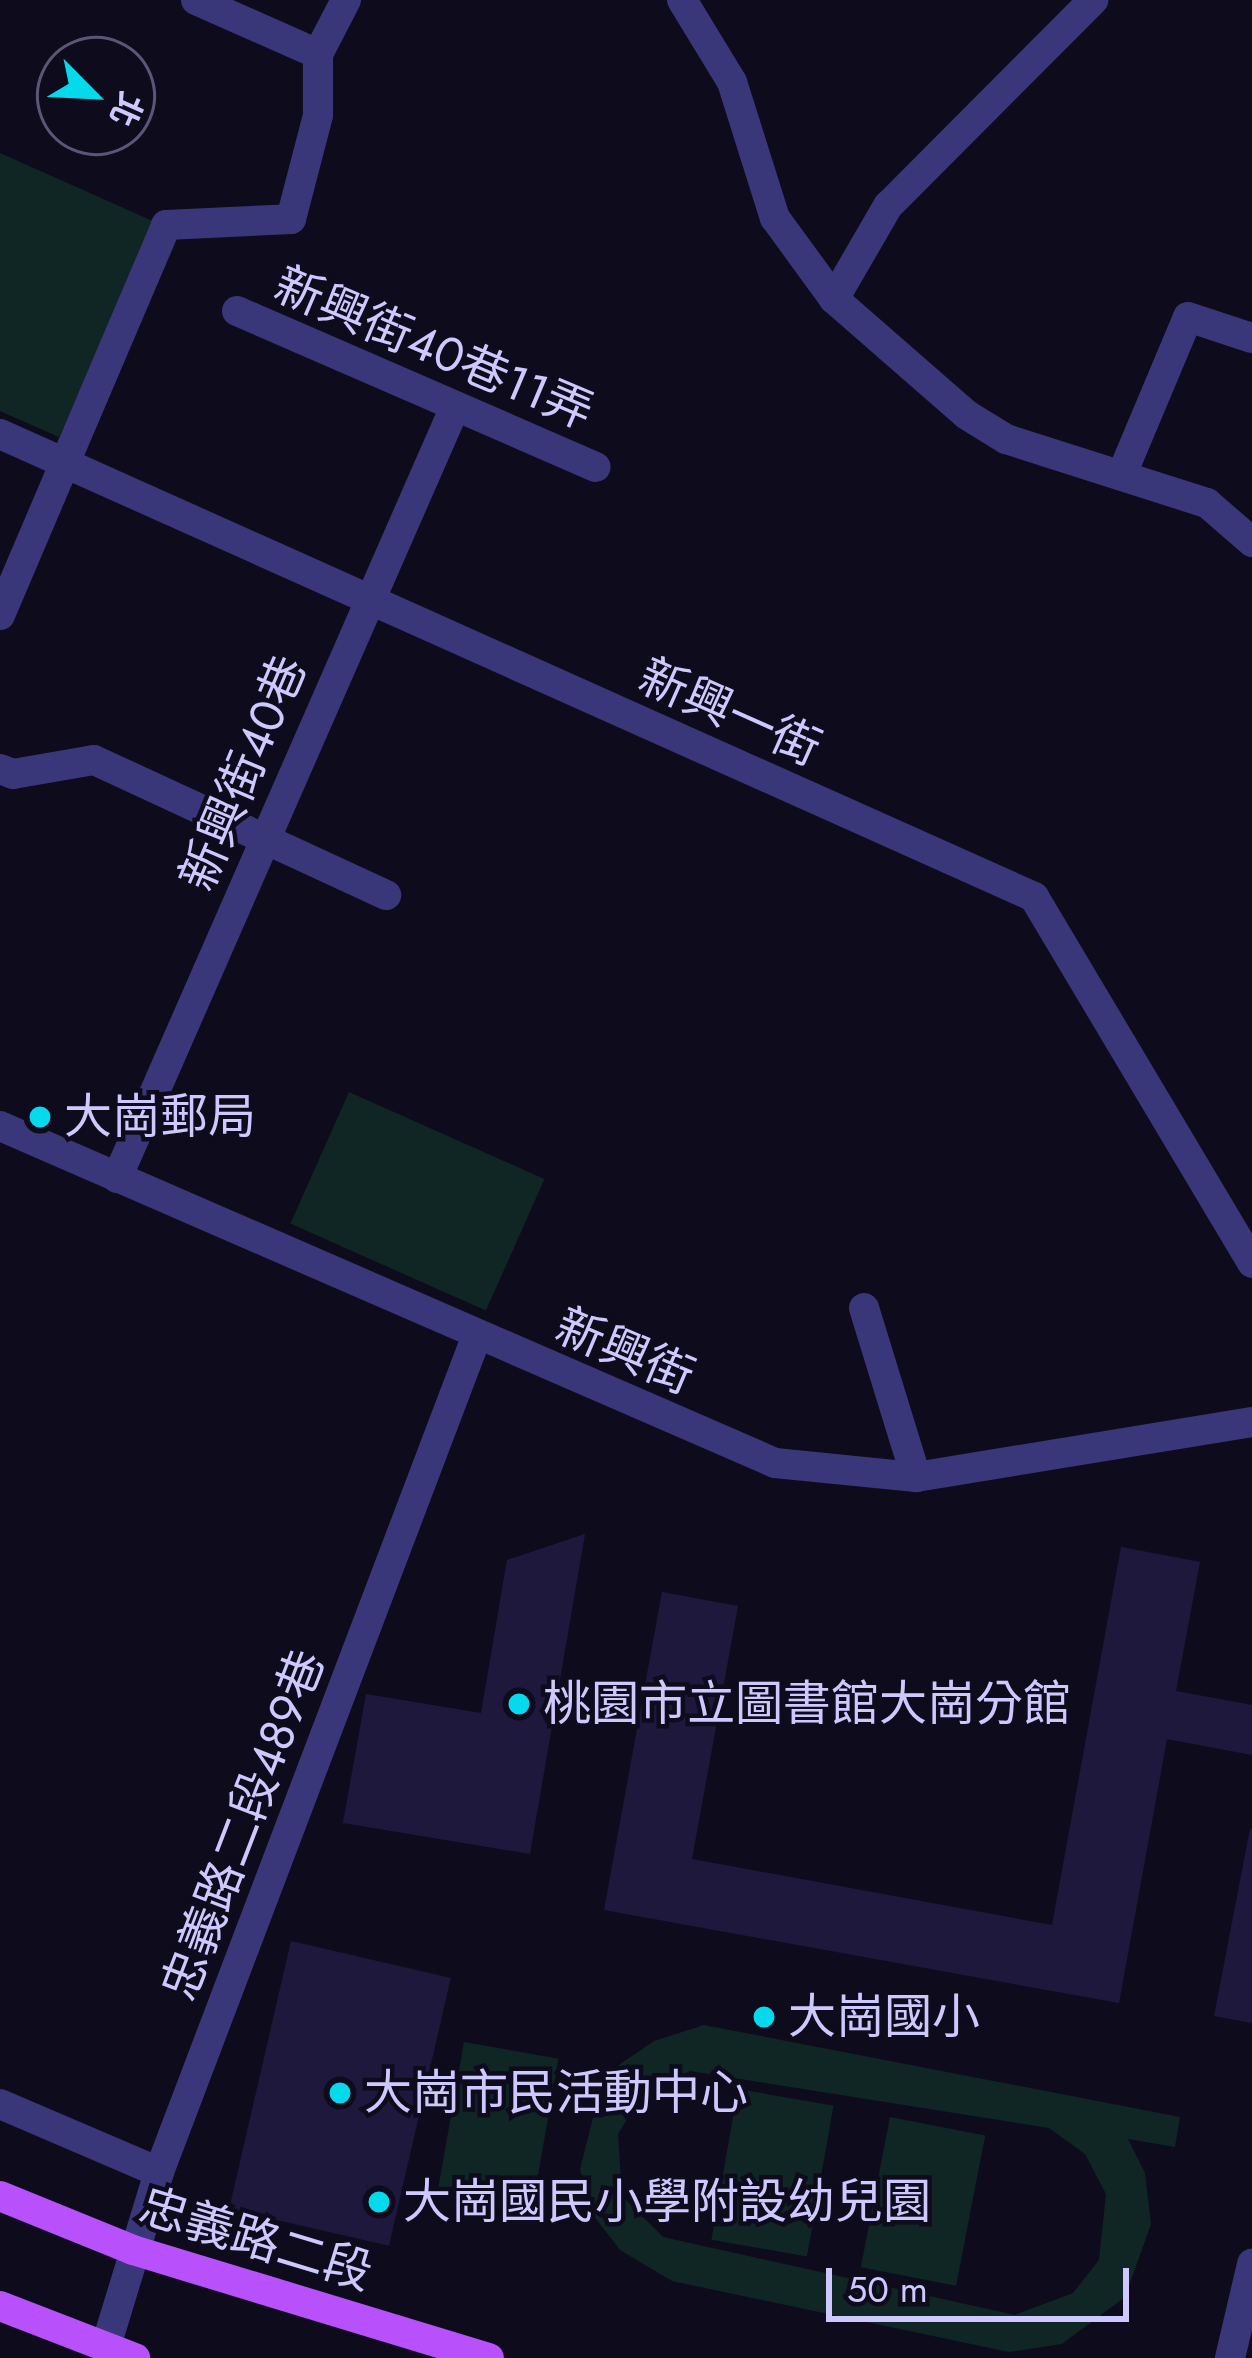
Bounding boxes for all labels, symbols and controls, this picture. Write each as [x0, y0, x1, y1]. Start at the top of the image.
north arrow [36, 36, 156, 156]
text: 北 [98, 85, 155, 134]
street label: 新興街40巷11弄 [266, 255, 602, 441]
street label: 新興街40巷 [168, 647, 318, 899]
street label: 新興一街 [631, 647, 829, 777]
place label: 大崗郵局 [64, 1088, 256, 1146]
marker: 大崗郵局 [27, 1104, 53, 1130]
street label: 新興街 [547, 1296, 703, 1406]
street label: 忠義路二段489巷 [150, 1642, 336, 2008]
place label: 桃園市立圖書館大崗分館 [543, 1675, 1071, 1733]
marker: 桃園市立圖書館大崗分館 [506, 1691, 532, 1717]
place label: 大崗國小 [788, 1988, 980, 2046]
marker: 大崗國小 [751, 2004, 777, 2030]
place label: 大崗市民活動中心 [364, 2064, 748, 2122]
marker: 大崗市民活動中心 [327, 2080, 353, 2106]
place label: 大崗國民小學附設幼兒園 [403, 2173, 931, 2231]
street label: 忠義路二段 [133, 2176, 379, 2302]
marker: 大崗國民小學附設幼兒園 [366, 2189, 392, 2215]
scale bar [832, 2244, 1135, 2318]
text: 50 m [847, 2263, 928, 2315]

